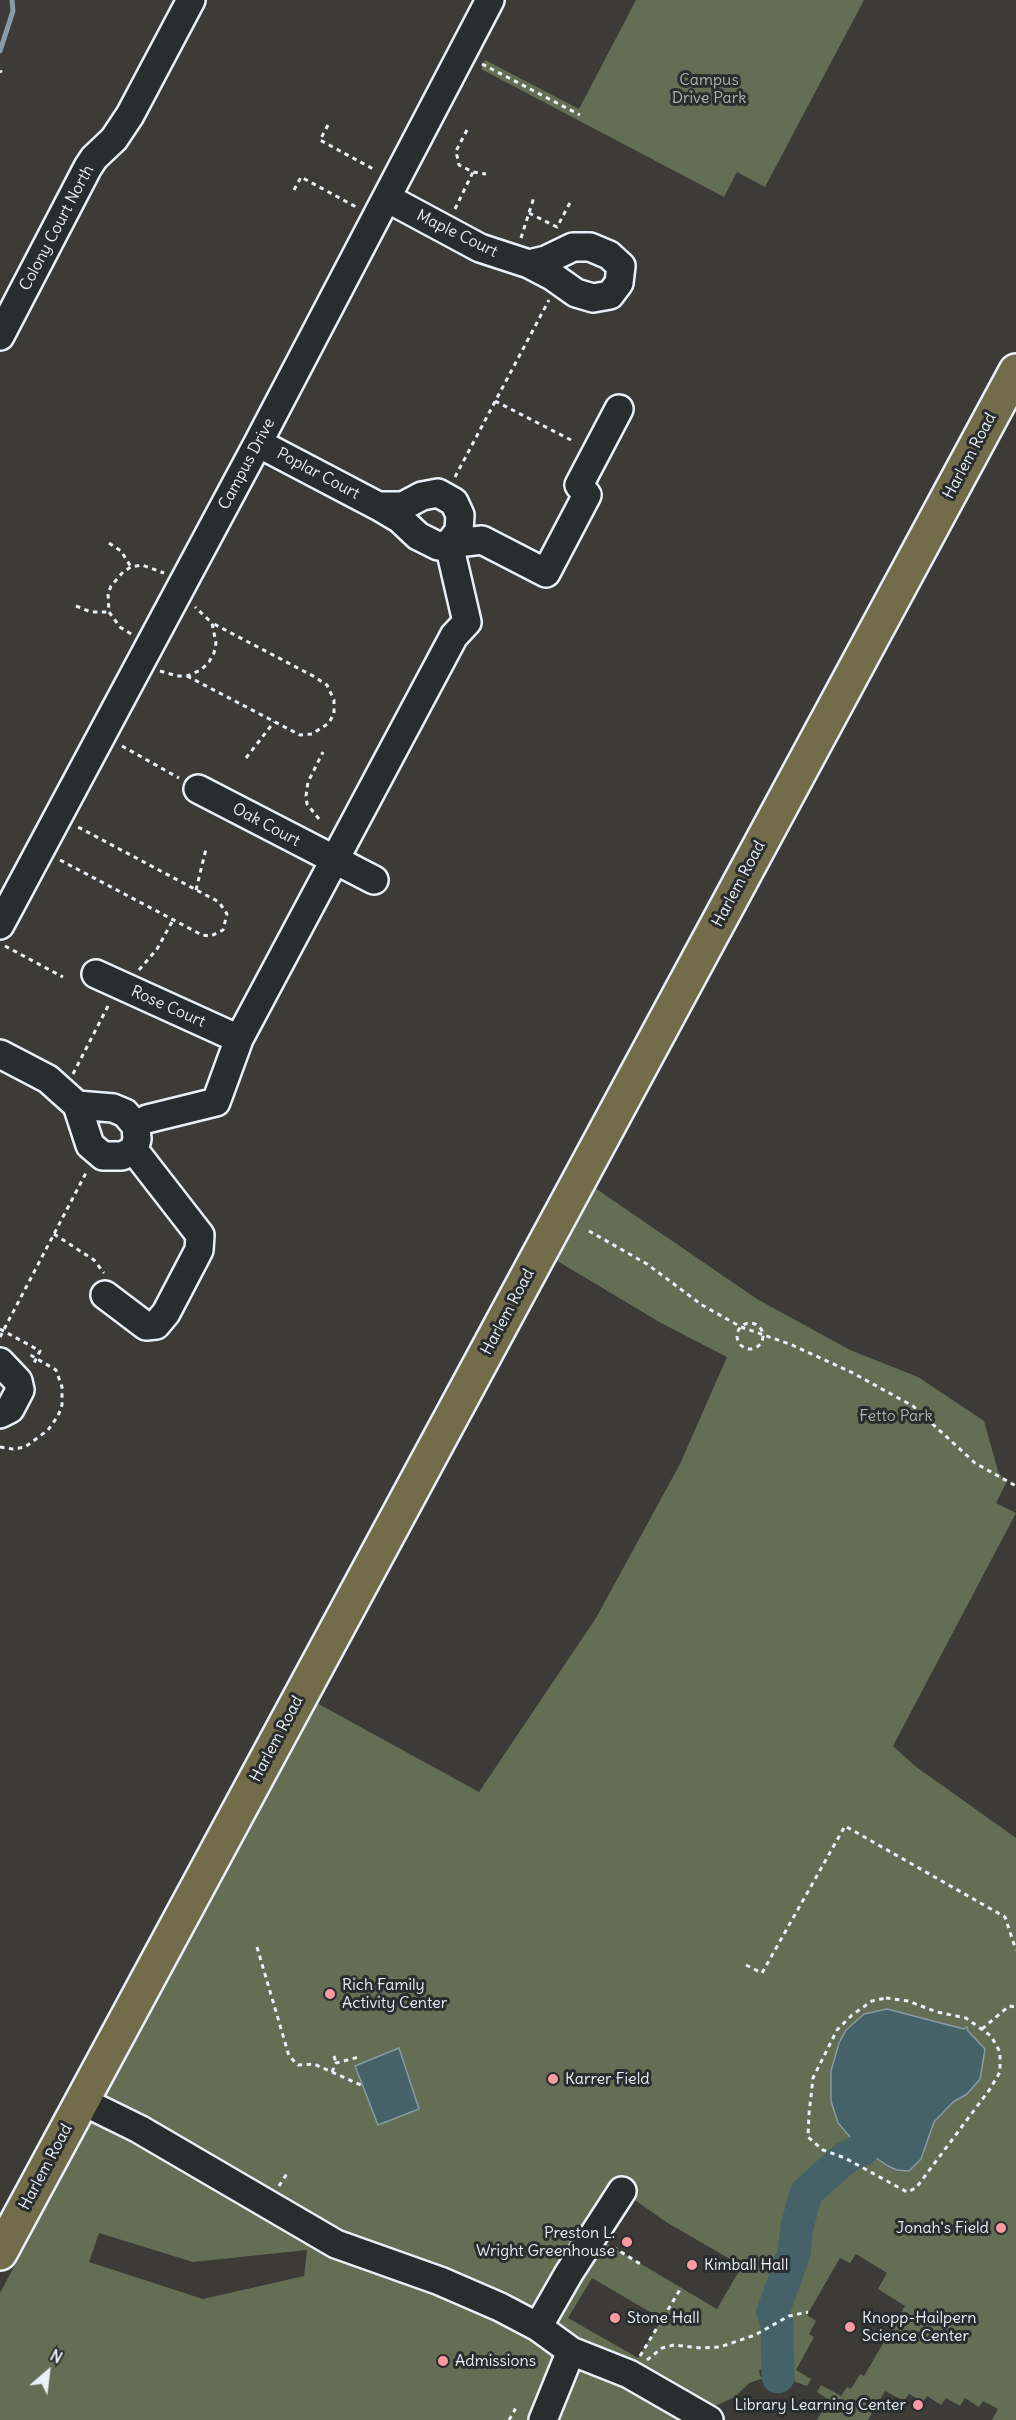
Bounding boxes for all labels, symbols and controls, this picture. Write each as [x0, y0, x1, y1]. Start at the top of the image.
park label: Campus Drive Park [672, 70, 746, 108]
street label: Colony Court North [16, 162, 98, 294]
street label: Maple Court [413, 206, 501, 262]
street label: Harlem Road [939, 410, 1001, 502]
street label: Campus Drive [215, 415, 279, 513]
street label: Poplar Court [273, 444, 363, 504]
street label: Oak Court [229, 799, 303, 851]
street label: Harlem Road [708, 838, 770, 930]
street label: Rose Court [128, 982, 208, 1032]
street label: Harlem Road [477, 1266, 539, 1358]
park label: Fetto Park [859, 1406, 933, 1426]
street label: Harlem Road [246, 1693, 308, 1785]
place label: Rich Family Activity Center [342, 1975, 447, 2013]
marker: Rich Family Activity Center [323, 1987, 337, 2001]
place label: Karrer Field [565, 2069, 650, 2089]
marker: Karrer Field [546, 2072, 560, 2086]
street label: Harlem Road [15, 2121, 77, 2213]
place label: Jonah's Field [896, 2218, 989, 2238]
marker: Jonah's Field [994, 2221, 1008, 2235]
place label: Preston L. Wright Greenhouse [476, 2223, 615, 2261]
marker: Preston L. Wright Greenhouse [620, 2235, 634, 2249]
place label: Kimball Hall [704, 2255, 788, 2275]
marker: Kimball Hall [685, 2258, 699, 2272]
place label: Stone Hall [627, 2308, 699, 2328]
place label: Knopp-Hailpern Science Center [862, 2308, 977, 2346]
marker: Stone Hall [608, 2311, 622, 2325]
marker: Knopp-Hailpern Science Center [843, 2320, 857, 2334]
north arrow [18, 2342, 78, 2402]
text: N [47, 2345, 66, 2368]
place label: Admissions [455, 2351, 536, 2371]
marker: Admissions [436, 2354, 450, 2368]
place label: Library Learning Center [734, 2395, 906, 2415]
marker: Library Learning Center [911, 2398, 925, 2412]

